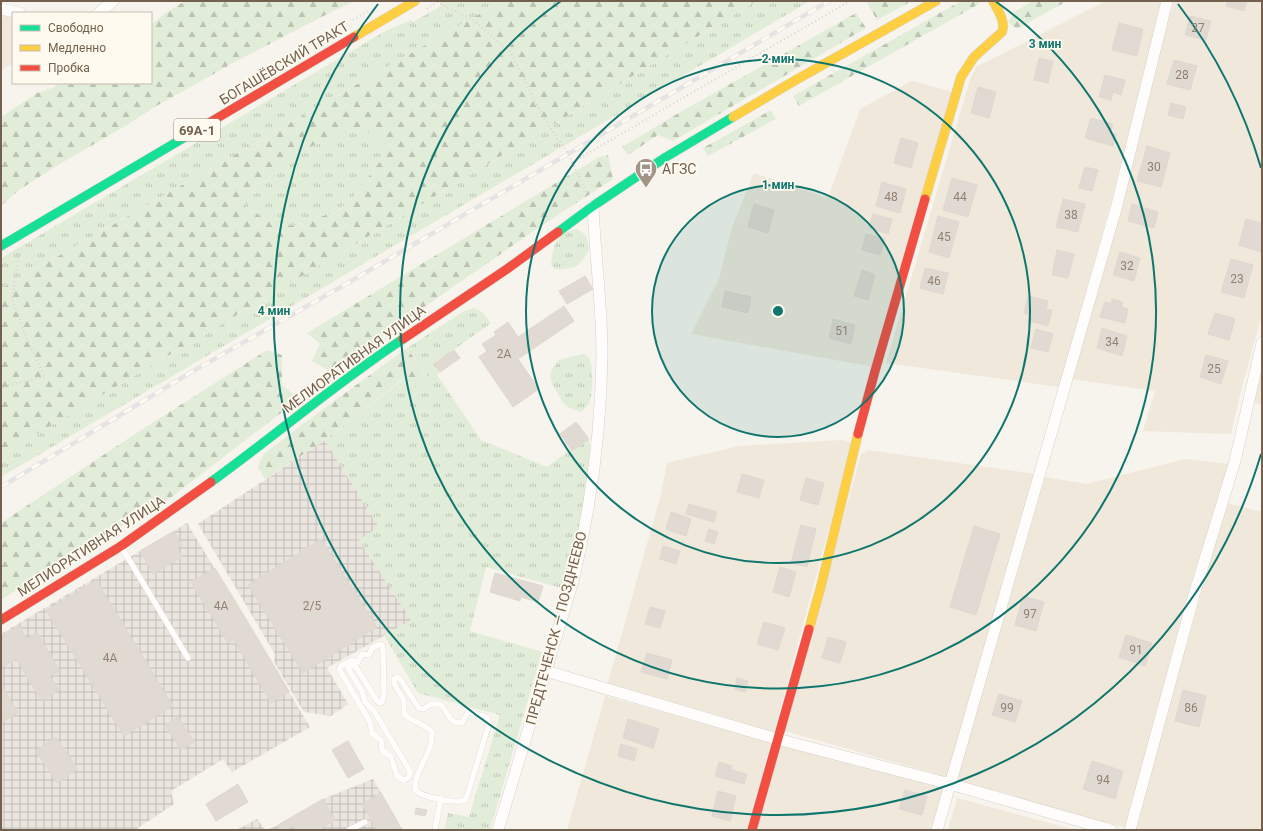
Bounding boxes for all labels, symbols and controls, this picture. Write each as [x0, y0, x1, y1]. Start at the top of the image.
legend [12, 12, 152, 84]
street label: БОГАШЁВСКИЙ ТРАКТ [216, 18, 352, 108]
text: Свободно [48, 21, 104, 35]
house number: 27 [1191, 21, 1205, 35]
text: 3 мин [1029, 37, 1061, 51]
text: Медленно [48, 41, 106, 55]
text: 2 мин [762, 52, 794, 66]
text: Пробка [48, 61, 90, 75]
house number: 28 [1175, 68, 1189, 82]
road number: 69А-1 [174, 119, 220, 141]
bus stop icon: АГЗС [633, 156, 659, 189]
house number: 30 [1147, 160, 1161, 174]
place label: АГЗС [662, 161, 696, 177]
text: 1 мин [762, 178, 794, 192]
house number: 48 [884, 190, 898, 204]
house number: 44 [953, 190, 967, 204]
house number: 38 [1064, 208, 1078, 222]
house number: 45 [937, 230, 951, 244]
house number: 32 [1120, 259, 1134, 273]
house number: 23 [1230, 272, 1244, 286]
house number: 46 [927, 274, 941, 288]
street label: МЕЛИОРАТИВНАЯ УЛИЦА [280, 302, 428, 416]
text: 4 мин [258, 304, 290, 318]
centre of rings [771, 304, 785, 318]
house number: 51 [835, 324, 849, 338]
house number: 34 [1105, 335, 1119, 349]
house number: 2А [497, 347, 511, 361]
house number: 25 [1207, 362, 1221, 376]
street label: МЕЛИОРАТИВНАЯ УЛИЦА [14, 492, 168, 600]
street label: ПРЕДТЕЧЕНСК — ПОЗДНЕЕВО [522, 530, 590, 726]
house number: 4А [214, 599, 228, 613]
house number: 2/5 [303, 599, 321, 613]
house number: 97 [1023, 607, 1037, 621]
house number: 91 [1129, 643, 1143, 657]
house number: 4А [103, 651, 117, 665]
house number: 99 [1000, 701, 1014, 715]
house number: 86 [1184, 701, 1198, 715]
house number: 94 [1096, 773, 1110, 787]

